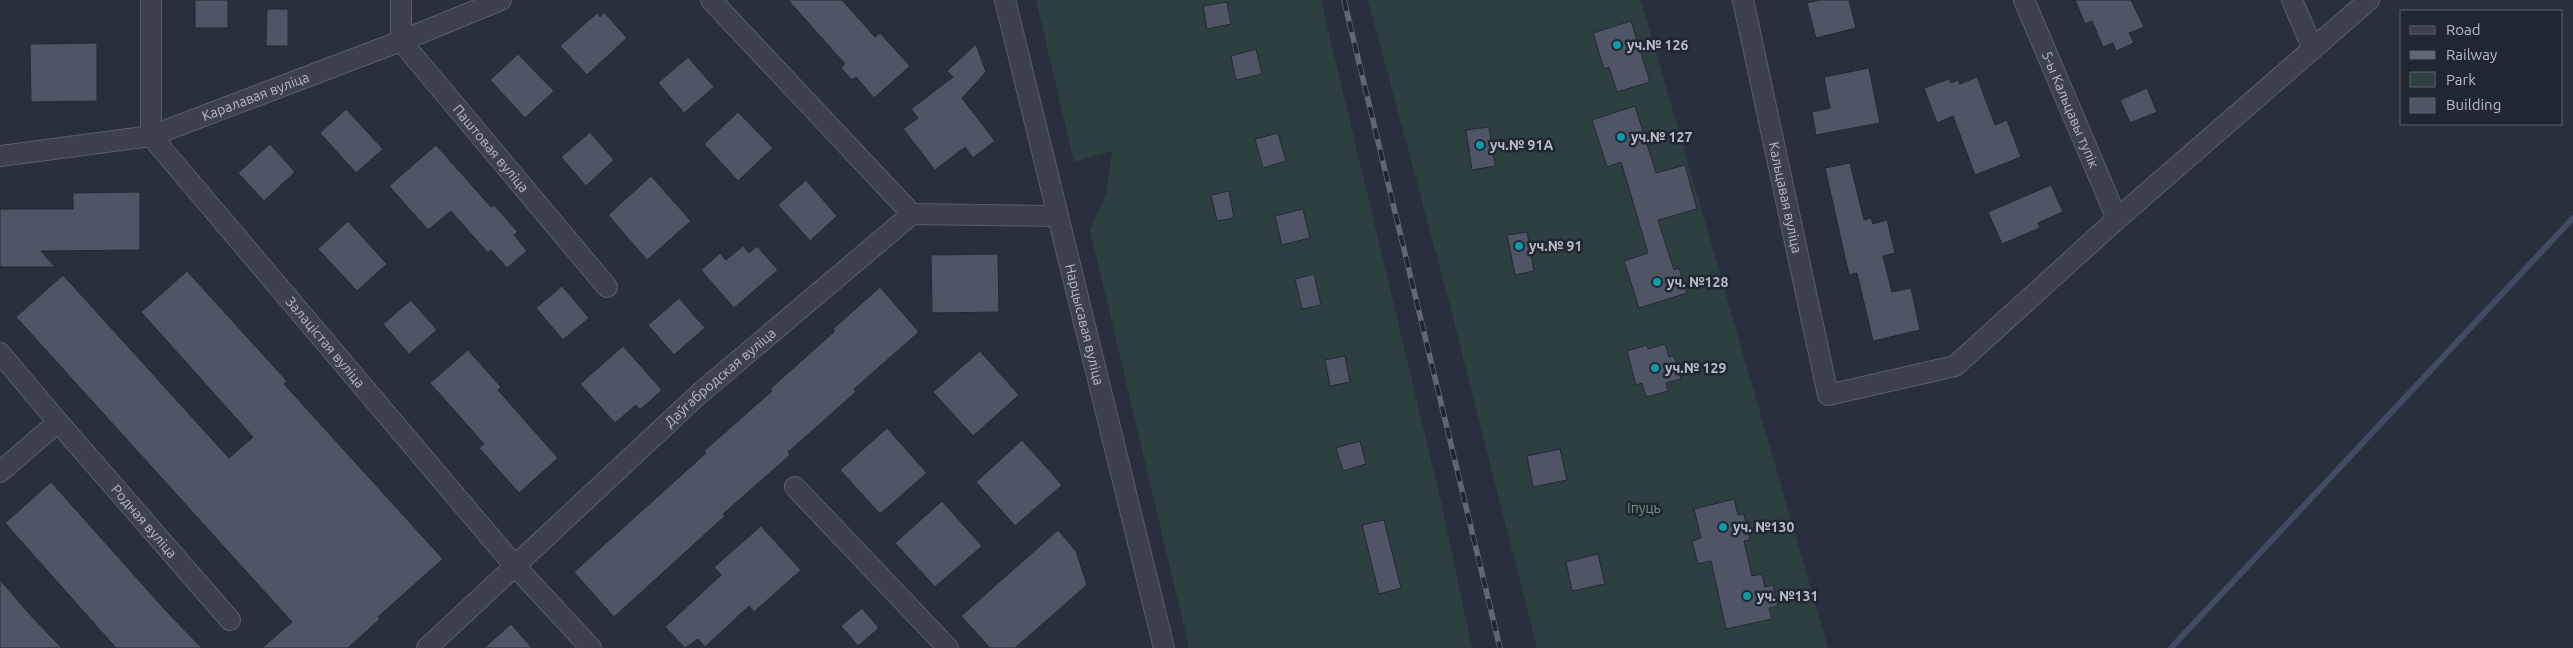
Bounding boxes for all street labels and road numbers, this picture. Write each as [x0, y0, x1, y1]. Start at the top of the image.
street label: 5-ы Кальцавы тупік [2039, 49, 2102, 170]
street label: Каралавая вуліца [200, 69, 311, 124]
street label: Паштовая вуліца [450, 101, 532, 195]
street label: Кальцавая вуліца [1766, 140, 1805, 255]
street label: Нарцысавая вуліца [1062, 262, 1107, 387]
street label: Залацістая вуліца [282, 293, 368, 391]
street label: Даўгабродская вуліца [661, 325, 779, 430]
street label: Родная вуліца [108, 481, 180, 561]

